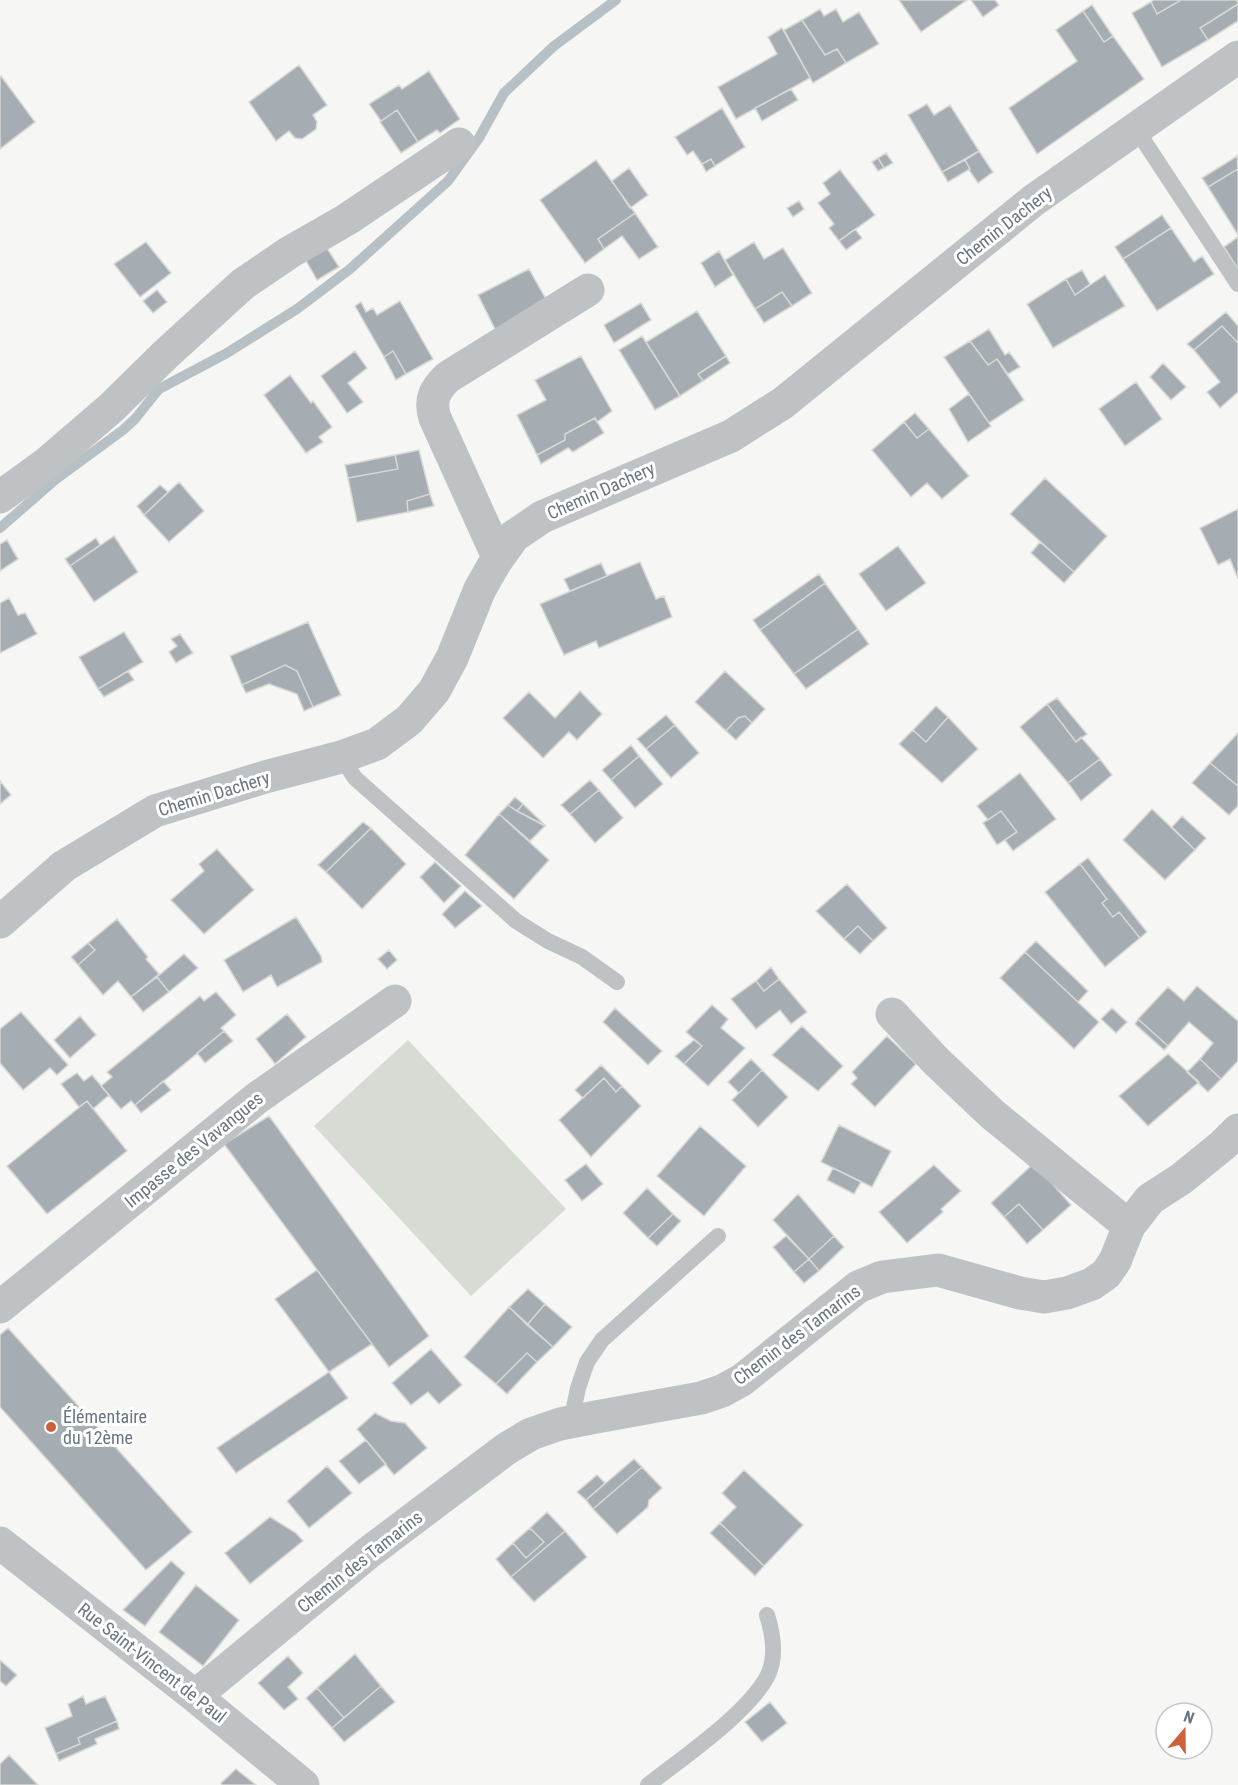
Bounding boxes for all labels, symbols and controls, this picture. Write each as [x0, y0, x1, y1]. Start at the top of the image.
street label: Chemin Dachery [952, 182, 1056, 269]
street label: Chemin Dachery [544, 457, 658, 524]
street label: Chemin Dachery [156, 766, 273, 820]
street label: Impasse des Vavangues [120, 1087, 267, 1212]
street label: Chemin des Tamarins [729, 1280, 864, 1389]
place label: Élémentaire du 12ème [63, 1406, 147, 1448]
marker: Élémentaire du 12ème [44, 1420, 58, 1434]
street label: Chemin des Tamarins [293, 1506, 426, 1617]
street label: Rue Saint-Vincent de Paul [74, 1598, 231, 1727]
north arrow [1154, 1701, 1214, 1761]
text: N [1181, 1707, 1197, 1728]

